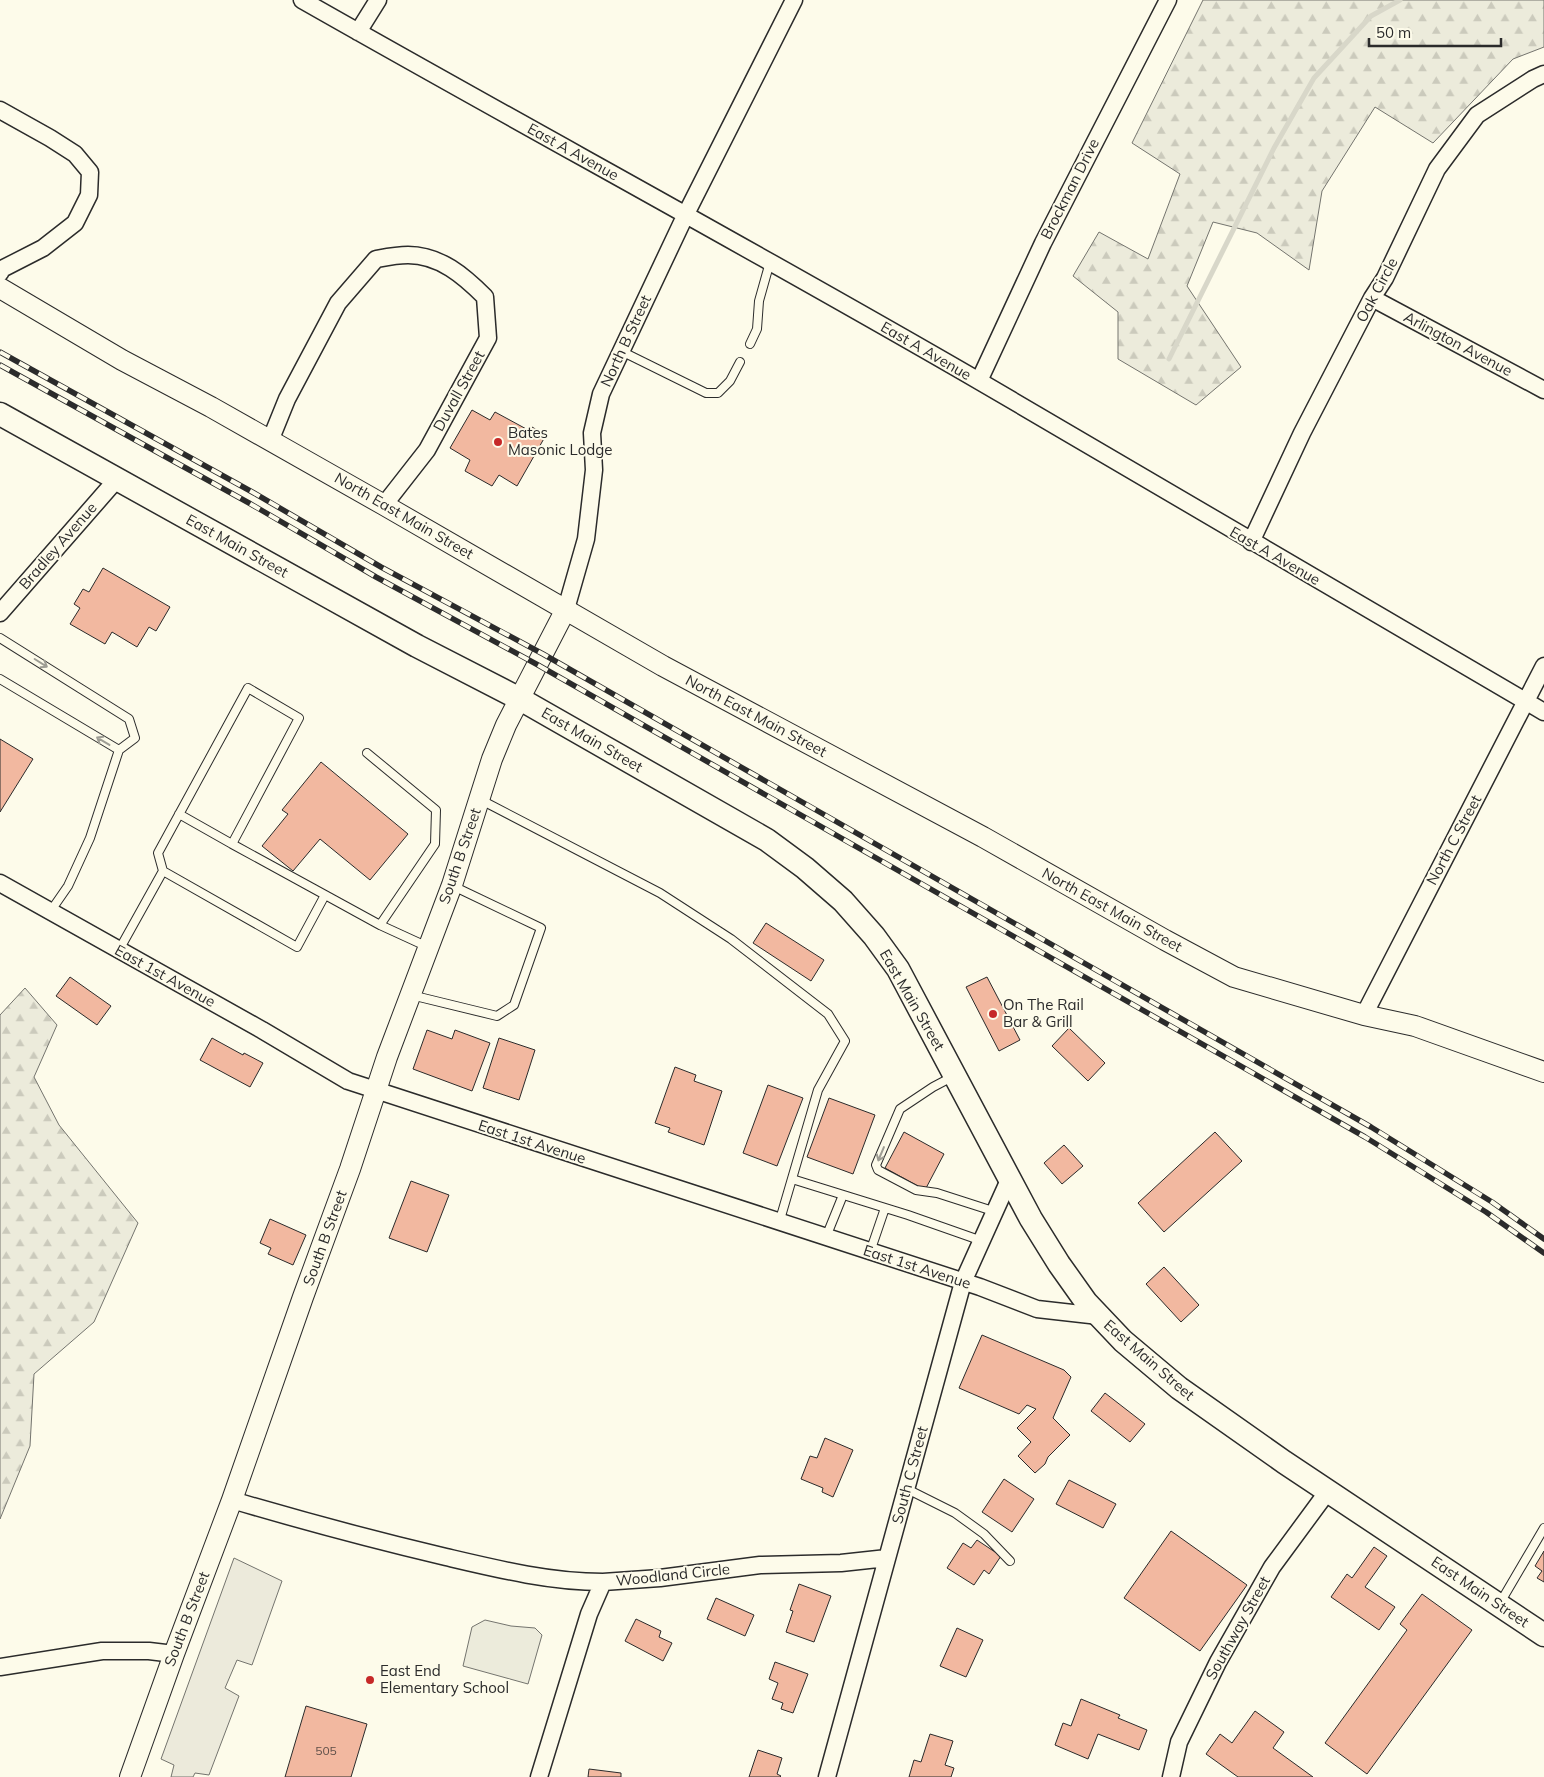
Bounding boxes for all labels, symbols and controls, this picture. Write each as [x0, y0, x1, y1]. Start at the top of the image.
scale bar [1369, 15, 1502, 47]
text: 50 m [1376, 23, 1411, 42]
street label: East A Avenue [524, 119, 622, 184]
street label: Brockman Drive [1036, 135, 1103, 242]
street label: Oak Circle [1352, 254, 1402, 325]
street label: North B Street [596, 292, 655, 390]
street label: Arlington Avenue [1401, 307, 1516, 380]
street label: East A Avenue [878, 317, 975, 384]
street label: Duvall Street [429, 347, 488, 434]
place label: Bates Masonic Lodge [508, 423, 612, 459]
marker: Bates Masonic Lodge [492, 436, 504, 448]
street label: North East Main Street [331, 468, 477, 563]
street label: Bradley Avenue [15, 498, 101, 593]
street label: East Main Street [183, 510, 292, 581]
street label: East A Avenue [1227, 522, 1324, 589]
one-way arrow [34, 659, 48, 669]
street label: North East Main Street [682, 670, 830, 761]
street label: East Main Street [538, 703, 646, 776]
one-way arrow [96, 735, 110, 745]
street label: North C Street [1422, 791, 1485, 888]
street label: South B Street [434, 805, 485, 906]
street label: North East Main Street [1039, 863, 1186, 956]
street label: East 1st Avenue [112, 940, 219, 1011]
street label: East Main Street [876, 946, 949, 1054]
place label: On The Rail Bar & Grill [1003, 995, 1084, 1031]
marker: On The Rail Bar & Grill [987, 1008, 999, 1020]
street label: East 1st Avenue [476, 1115, 588, 1168]
one-way arrow [876, 1146, 886, 1161]
street label: South B Street [298, 1188, 351, 1288]
street label: East 1st Avenue [861, 1240, 973, 1293]
street label: East Main Street [1100, 1315, 1199, 1404]
street label: South C Street [887, 1424, 932, 1526]
street label: East Main Street [1428, 1552, 1533, 1631]
street label: Woodland Circle [615, 1559, 731, 1590]
street label: South B Street [160, 1569, 213, 1669]
street label: Southway Street [1201, 1573, 1274, 1683]
place label: East End Elementary School [380, 1661, 509, 1697]
marker: East End Elementary School [364, 1674, 376, 1686]
house number: 505 [315, 1743, 337, 1758]

